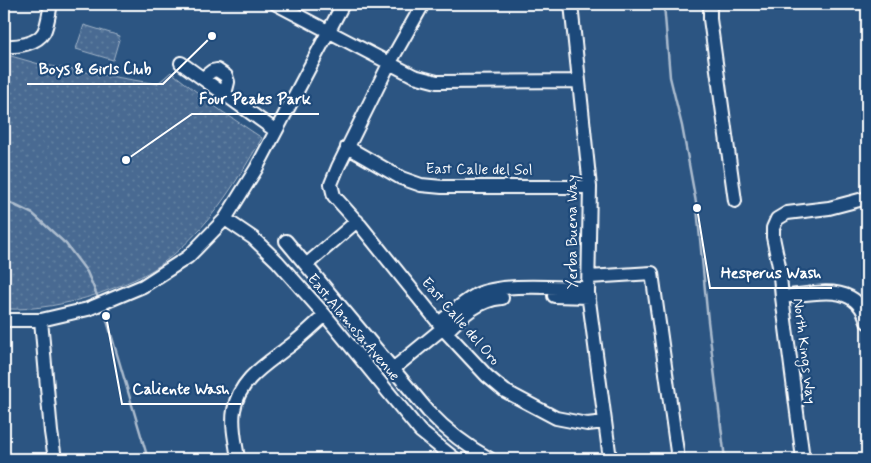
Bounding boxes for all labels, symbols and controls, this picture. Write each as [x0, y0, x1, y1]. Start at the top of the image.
callout: Boys & Girls Club [27, 53, 163, 84]
text: Boys & Girls Club [39, 59, 151, 80]
callout: Four Peaks Park [192, 83, 319, 114]
text: Four Peaks Park [199, 89, 312, 110]
street label: East Calle del Sol [425, 159, 533, 181]
street label: Yerba Buena Way [563, 175, 583, 289]
callout: Hesperus Wash [710, 257, 832, 288]
text: Hesperus Wash [721, 263, 821, 284]
street label: East Alamosa Avenue [302, 270, 404, 386]
street label: East Calle del Oro [416, 273, 504, 370]
street label: North Kings Way [787, 297, 820, 405]
callout: Caliente Wash [122, 373, 241, 404]
text: Caliente Wash [132, 379, 230, 400]

